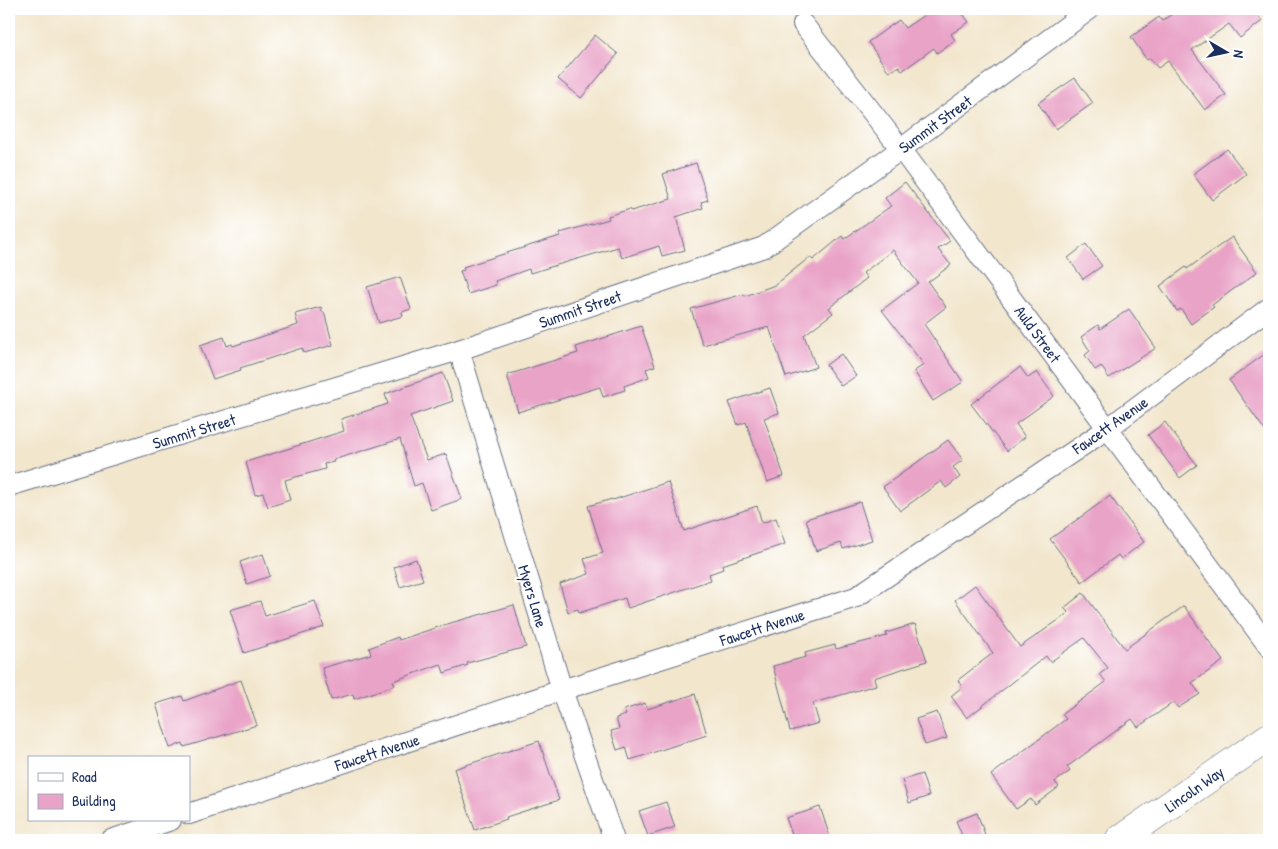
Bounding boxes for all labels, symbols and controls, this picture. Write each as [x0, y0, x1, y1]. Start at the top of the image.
north arrow [1200, 28, 1250, 78]
text: N [1229, 49, 1249, 60]
street label: Summit Street [894, 90, 976, 158]
street label: Summit Street [536, 285, 624, 333]
street label: Auld Street [1010, 301, 1066, 367]
street label: Fawcett Avenue [1067, 391, 1153, 460]
street label: Summit Street [150, 408, 239, 454]
street label: Myers Lane [513, 562, 553, 631]
street label: Fawcett Avenue [716, 603, 808, 651]
street label: Fawcett Avenue [331, 728, 423, 776]
legend [28, 756, 190, 822]
street label: Lincoln Way [1160, 761, 1228, 817]
text: Road [72, 766, 97, 787]
text: Building [72, 790, 116, 811]

